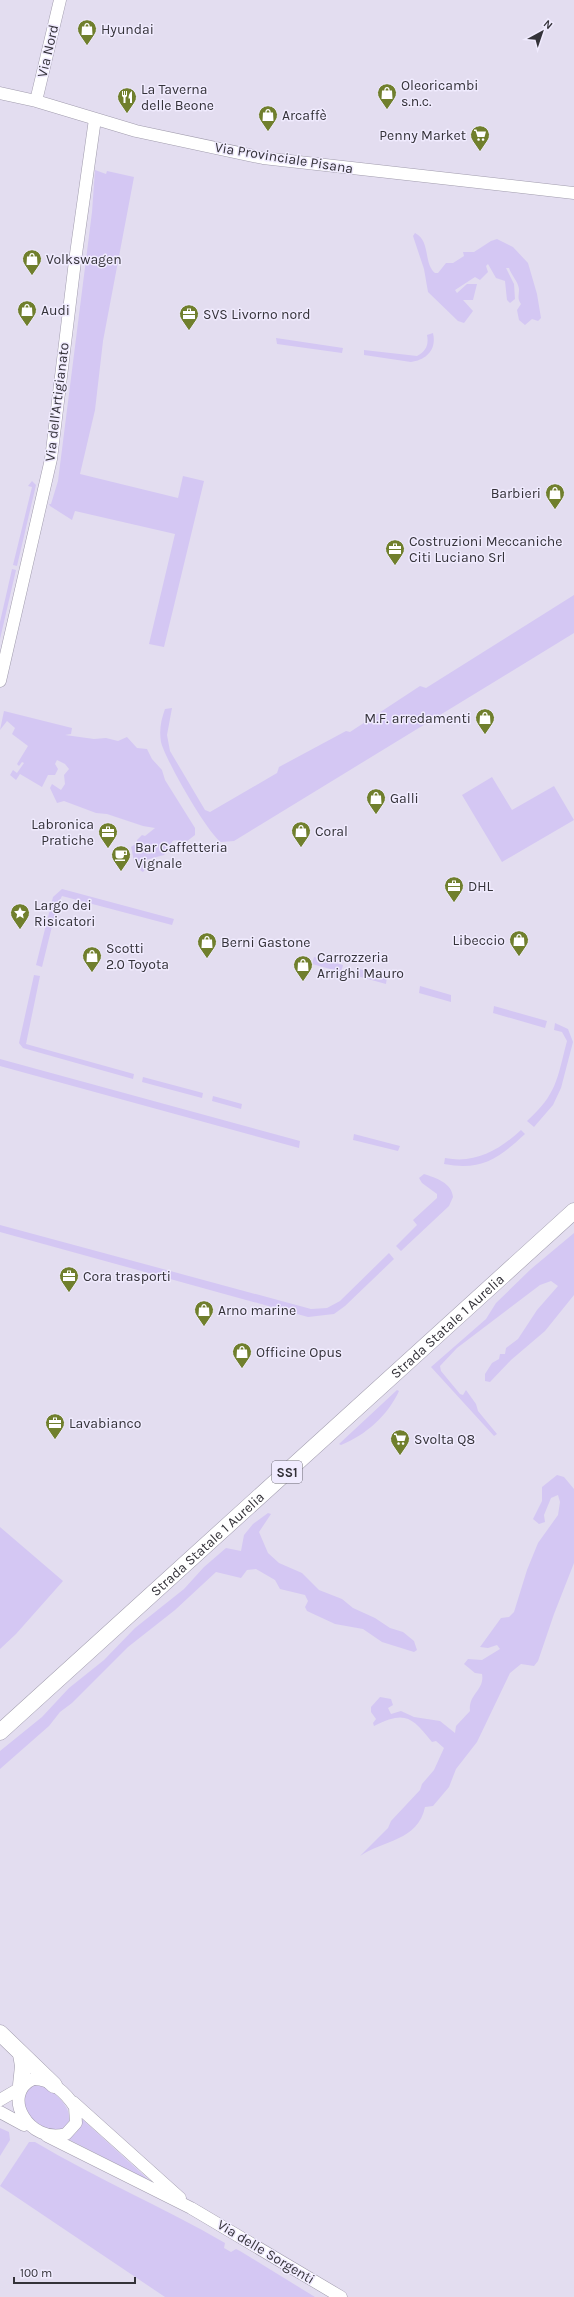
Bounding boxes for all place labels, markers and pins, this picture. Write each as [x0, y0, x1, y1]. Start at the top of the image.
shop icon: Hyundai [76, 18, 98, 46]
place label: Hyundai [101, 21, 154, 38]
place label: Oleoricambi s.n.c. [401, 77, 479, 110]
place label: La Taverna delle Beone [141, 81, 214, 114]
shop icon: Oleoricambi s.n.c. [376, 82, 398, 110]
restaurant icon: La Taverna delle Beone [116, 86, 138, 114]
shop icon: Arcaffè [257, 104, 279, 132]
place label: Arcaffè [282, 107, 327, 124]
supermarket icon: Penny Market [469, 124, 491, 152]
place label: Penny Market [379, 127, 466, 144]
shop icon: Volkswagen [21, 248, 43, 276]
place label: Volkswagen [46, 251, 122, 268]
shop icon: Audi [16, 299, 38, 327]
place label: Audi [41, 302, 70, 319]
office icon: SVS Livorno nord [178, 303, 200, 331]
place label: SVS Livorno nord [203, 306, 310, 323]
shop icon: Barbieri [544, 482, 566, 510]
place label: Barbieri [491, 485, 541, 502]
place label: Costruzioni Meccaniche Citi Luciano Srl [409, 533, 563, 566]
office icon: Costruzioni Meccaniche Citi Luciano Srl [384, 538, 406, 566]
shop icon: M.F. arredamenti [474, 707, 496, 735]
place label: M.F. arredamenti [364, 710, 471, 727]
shop icon: Galli [365, 787, 387, 815]
place label: Galli [390, 790, 419, 807]
place label: Labronica Pratiche [31, 816, 94, 849]
shop icon: Coral [290, 820, 312, 848]
office icon: Labronica Pratiche [97, 821, 119, 849]
place label: Coral [315, 823, 348, 840]
place label: Bar Caffetteria Vignale [135, 839, 228, 872]
cafe icon: Bar Caffetteria Vignale [110, 844, 132, 872]
office icon: DHL [443, 875, 465, 903]
place label: DHL [468, 878, 494, 895]
place label: Largo dei Risicatori [34, 897, 95, 930]
place icon: Largo dei Risicatori [9, 902, 31, 930]
shop icon: Libeccio [508, 929, 530, 957]
shop icon: Berni Gastone [196, 931, 218, 959]
place label: Libeccio [453, 932, 505, 949]
place label: Berni Gastone [221, 934, 311, 951]
place label: Scotti 2.0 Toyota [106, 940, 169, 973]
shop icon: Scotti 2.0 Toyota [81, 945, 103, 973]
place label: Carrozzeria Arrighi Mauro [317, 949, 404, 982]
shop icon: Carrozzeria Arrighi Mauro [292, 954, 314, 982]
office icon: Cora trasporti [58, 1265, 80, 1293]
place label: Cora trasporti [83, 1268, 171, 1285]
shop icon: Arno marine [193, 1299, 215, 1327]
place label: Arno marine [218, 1302, 296, 1319]
shop icon: Officine Opus [231, 1341, 253, 1369]
place label: Officine Opus [256, 1344, 342, 1361]
office icon: Lavabianco [44, 1412, 66, 1440]
place label: Lavabianco [69, 1415, 142, 1432]
supermarket icon: Svolta Q8 [389, 1428, 411, 1456]
place label: Svolta Q8 [414, 1431, 475, 1448]

